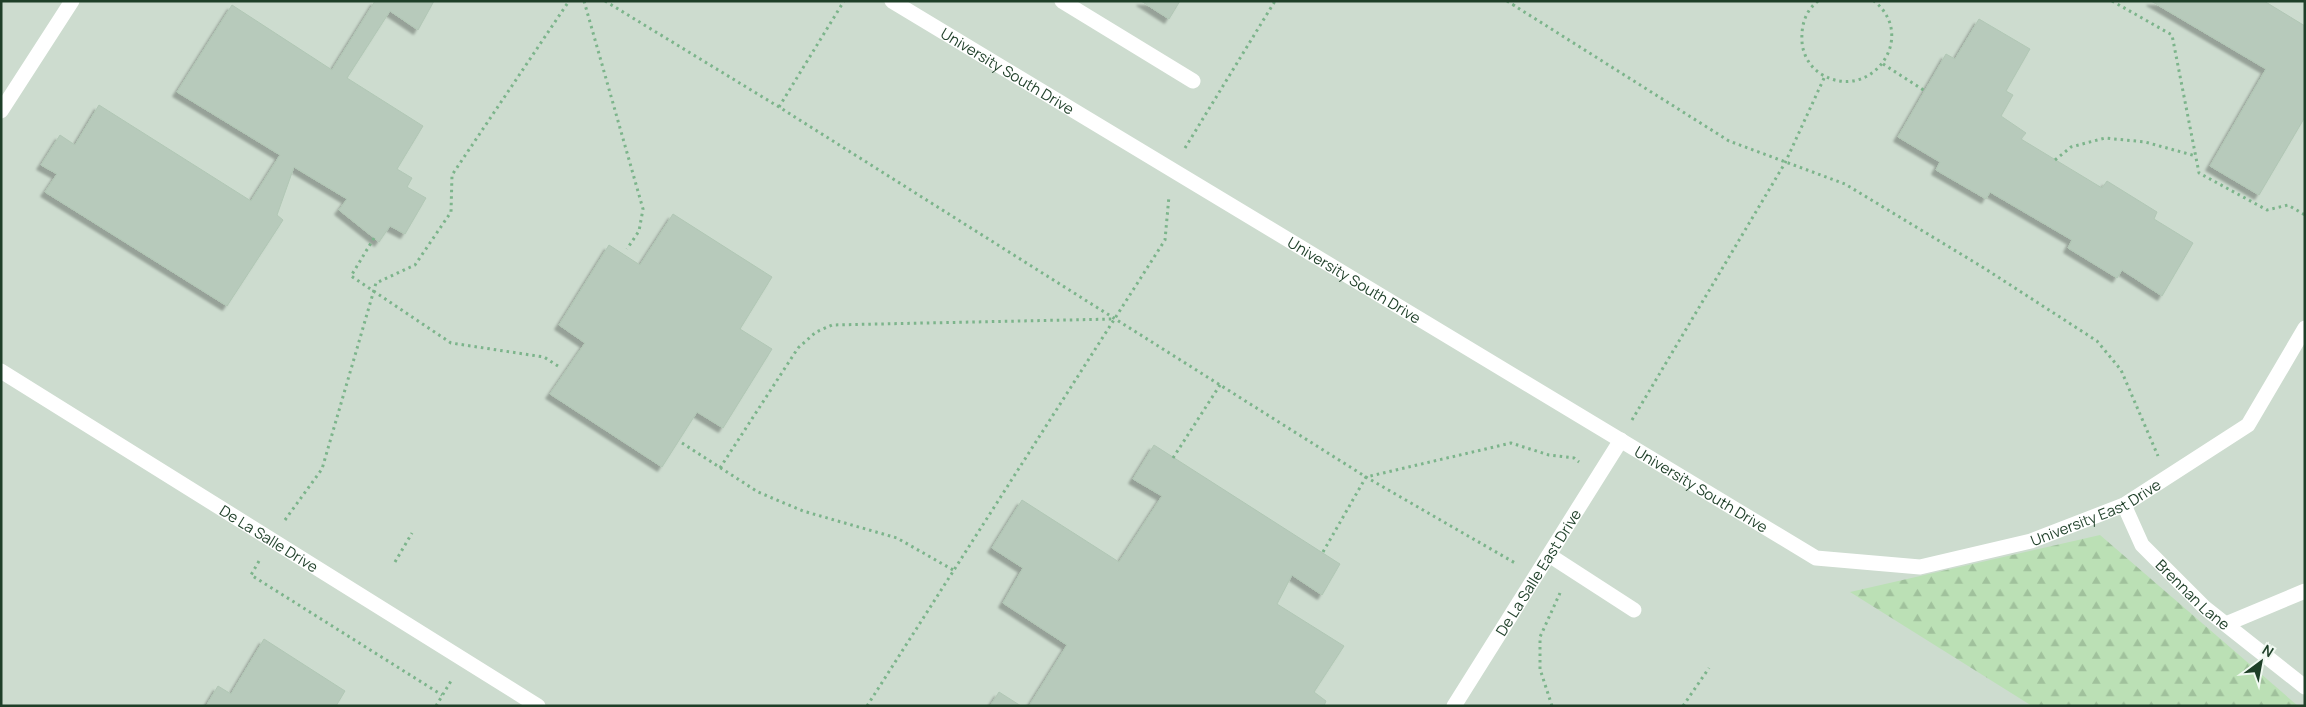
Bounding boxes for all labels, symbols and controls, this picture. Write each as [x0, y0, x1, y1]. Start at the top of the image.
street label: University South Drive [937, 22, 1078, 119]
street label: University South Drive [1284, 231, 1425, 328]
street label: University South Drive [1631, 441, 1772, 537]
street label: University East Drive [2027, 474, 2165, 551]
street label: De La Salle Drive [216, 500, 323, 577]
street label: De La Salle East Drive [1490, 505, 1586, 640]
street label: Brennan Lane [2151, 554, 2235, 635]
north arrow [2236, 637, 2286, 687]
text: N [2259, 640, 2277, 661]

